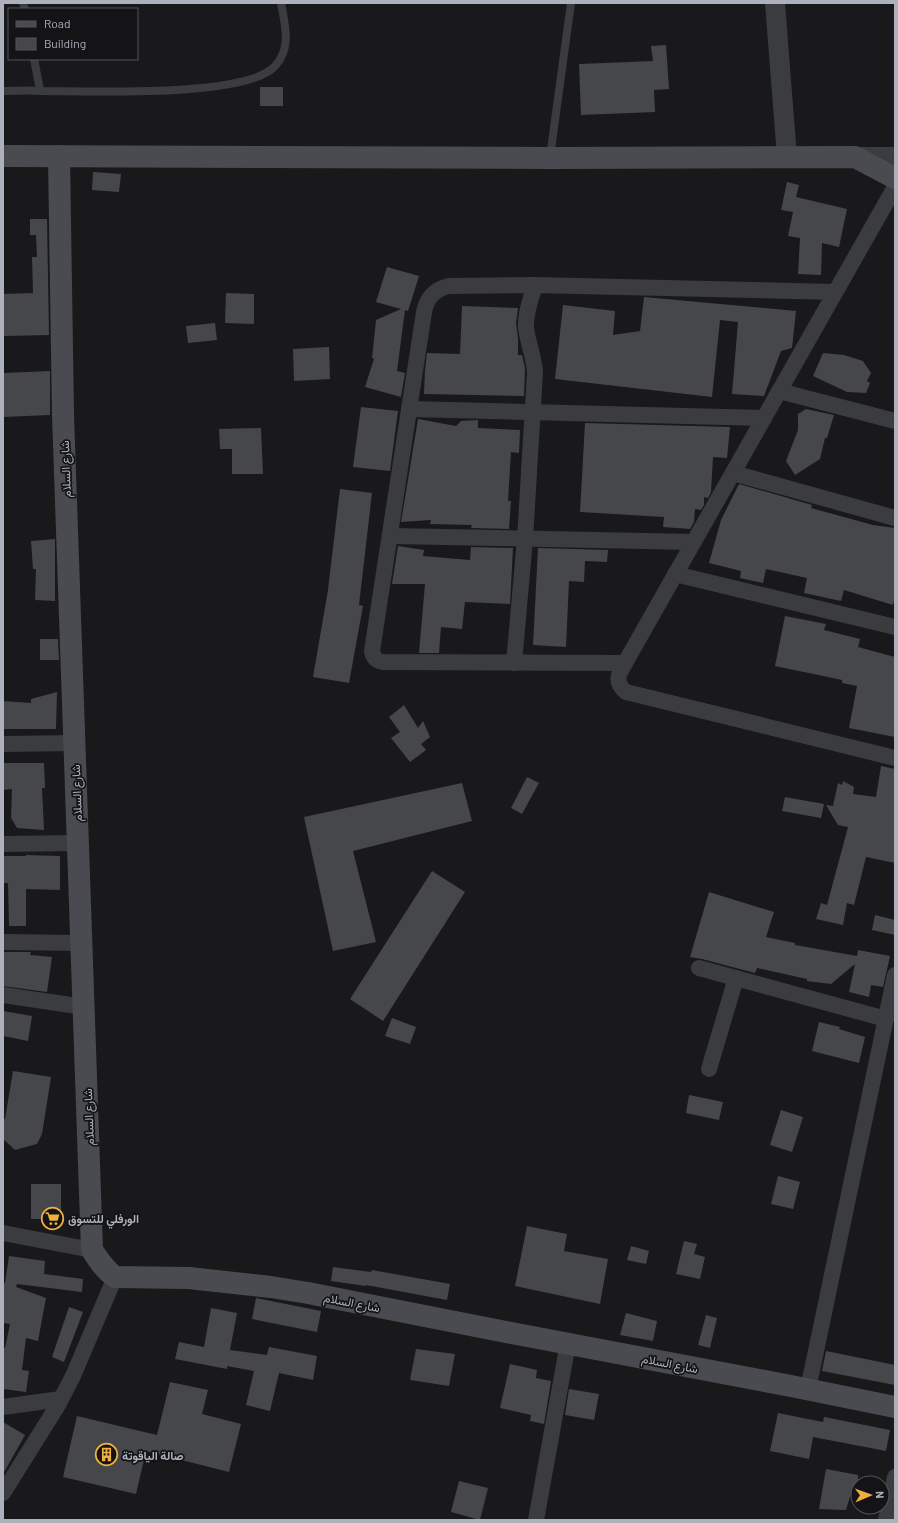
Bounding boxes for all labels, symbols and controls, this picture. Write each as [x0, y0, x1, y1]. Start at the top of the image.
legend [8, 8, 138, 60]
text: Road [44, 16, 71, 30]
text: Building [44, 36, 86, 50]
street label: شارع السلام [57, 440, 76, 498]
street label: شارع السلام [68, 764, 87, 822]
street label: شارع السلام [80, 1088, 99, 1146]
supermarket icon: الورفلي للتسوق [39, 1205, 65, 1231]
place label: الورفلي للتسوق [68, 1211, 139, 1229]
street label: شارع السلام [322, 1290, 381, 1317]
street label: شارع السلام [640, 1351, 699, 1378]
building icon: صالة الياقوتة [94, 1442, 120, 1468]
place label: صالة الياقوتة [122, 1448, 184, 1464]
north arrow [850, 1475, 890, 1515]
text: N [874, 1491, 887, 1499]

